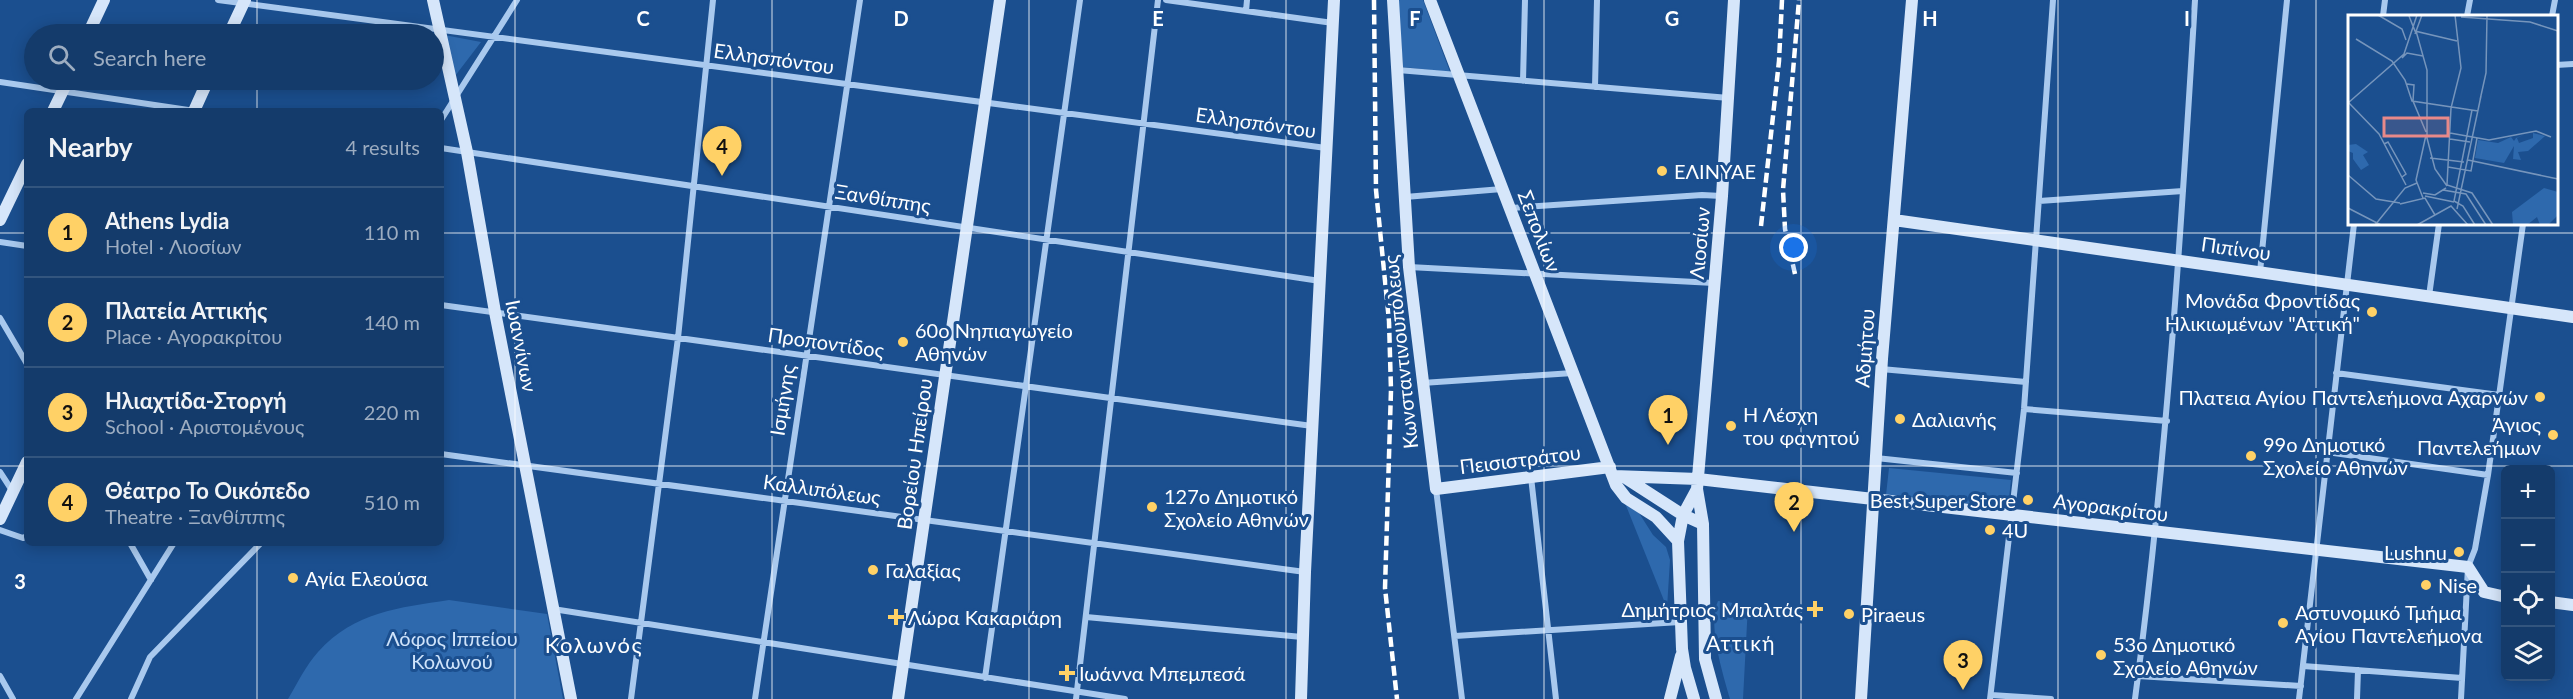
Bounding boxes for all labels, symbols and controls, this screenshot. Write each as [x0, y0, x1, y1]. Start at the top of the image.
text: C [636, 6, 650, 30]
text: D [893, 6, 909, 30]
text: E [1152, 6, 1164, 30]
text: F [1409, 6, 1421, 30]
text: G [1665, 6, 1679, 30]
text: H [1922, 6, 1938, 30]
text: I [2184, 6, 2190, 30]
inset map [2348, 15, 2558, 225]
search box [24, 24, 444, 90]
street label: Ελλησπόντου [712, 38, 836, 78]
icon: search [45, 41, 78, 74]
text: Search here [93, 44, 206, 71]
street label: Ελλησπόντου [1194, 102, 1318, 142]
pin: 4 [702, 126, 742, 176]
text: Nearby [48, 131, 133, 163]
text: 4 results [345, 135, 420, 159]
place label: ΕΛΙΝΥΑΕ [1674, 159, 1756, 183]
marker: ΕΛΙΝΥΑΕ [1655, 164, 1669, 178]
street label: Ξανθίππης [833, 179, 933, 217]
street label: Σεπολίων [1513, 187, 1567, 275]
street label: Λιοσίων [1684, 206, 1714, 280]
text: Athens Lydia [105, 207, 229, 234]
text: 1 [62, 220, 73, 244]
text: 110 m [364, 220, 420, 244]
street label: Πιπίνου [2200, 231, 2272, 265]
your location [1779, 233, 1808, 262]
text: Hotel · Λιοσίων [105, 234, 242, 258]
street label: Κωνσταντινουπόλεως [1378, 254, 1422, 450]
place label: Μονάδα Φροντίδας Ηλικιωμένων "Αττική" [2165, 288, 2360, 335]
text: Πλατεία Αττικής [105, 297, 267, 324]
street label: Ιωαννίνων [501, 298, 543, 394]
marker: Μονάδα Φροντίδας Ηλικιωμένων "Αττική" [2365, 305, 2379, 319]
street label: Αδμήτου [1849, 308, 1879, 388]
text: 2 [62, 310, 73, 334]
text: 140 m [364, 310, 420, 334]
place label: 60ο Νηπιαγωγείο Αθηνών [915, 318, 1073, 365]
street label: Προποντίδος [766, 322, 886, 362]
text: Place · Αγορακρίτου [105, 324, 282, 348]
marker: 60ο Νηπιαγωγείο Αθηνών [896, 335, 910, 349]
street label: Ισμήνης [765, 363, 799, 437]
street label: Βορείου Ηπείρου [892, 377, 936, 531]
place label: Πλατεια Αγίου Παντελεήμονα Αχαρνών [2178, 385, 2528, 409]
text: Ηλιαχτίδα-Στοργή [105, 387, 286, 414]
marker: Πλατεια Αγίου Παντελεήμονα Αχαρνών [2533, 390, 2547, 404]
pin: 1 [1648, 396, 1688, 445]
text: 3 [62, 400, 73, 424]
text: 220 m [364, 400, 420, 424]
place label: Η Λέσχη του φαγητού [1743, 402, 1859, 449]
place label: Δαλιανής [1912, 407, 1996, 431]
marker: Δαλιανής [1893, 412, 1907, 426]
place label: Άγιος Παντελεήμων [2417, 412, 2541, 459]
text: School · Αριστομένους [105, 414, 304, 438]
marker: Η Λέσχη του φαγητού [1724, 419, 1738, 433]
marker: Άγιος Παντελεήμων [2546, 428, 2560, 442]
place label: 99ο Δημοτικό Σχολείο Αθηνών [2263, 432, 2408, 479]
street label: Πεισιστράτου [1458, 440, 1582, 478]
marker: 99ο Δημοτικό Σχολείο Αθηνών [2244, 449, 2258, 463]
map controls [2501, 465, 2555, 681]
button: + [2501, 465, 2555, 519]
street label: Καλλιπόλεως [762, 469, 882, 509]
text: Θέατρο Το Οικόπεδο [105, 477, 310, 504]
pin: 2 [1774, 482, 1814, 532]
place label: 127ο Δημοτικό Σχολείο Αθηνών [1164, 484, 1309, 531]
place label: Best Super Store [1870, 488, 2016, 512]
street label: Αγορακρίτου [2052, 488, 2170, 526]
text: 4 [62, 490, 73, 514]
text: 510 m [364, 490, 420, 514]
marker: Best Super Store [2021, 493, 2035, 507]
marker: 127ο Δημοτικό Σχολείο Αθηνών [1145, 500, 1159, 514]
text: Theatre · Ξανθίππης [105, 504, 285, 528]
place label: 4U [2002, 518, 2028, 542]
button: − [2501, 519, 2555, 573]
marker: 4U [1983, 523, 1997, 537]
place label: Lushnu [2384, 540, 2447, 564]
marker: Lushnu [2452, 545, 2466, 559]
place label: Γαλαξίας [885, 558, 961, 582]
marker: Γαλαξίας [866, 563, 880, 577]
place label: Αγία Ελεούσα [305, 566, 428, 590]
text: 3 [14, 569, 26, 593]
marker: Αγία Ελεούσα [286, 571, 300, 585]
place label: Nise [2438, 573, 2477, 597]
button: locate [2501, 573, 2555, 627]
marker: Nise [2419, 578, 2433, 592]
place label: Δημήτριος Μπαλτάς [1621, 597, 1803, 621]
place label: Αστυνομικό Τμήμα Αγίου Παντελεήμονα [2295, 600, 2483, 647]
marker: Δημήτριος Μπαλτάς [1808, 602, 1822, 616]
place label: Piraeus [1861, 602, 1925, 626]
place label: Λώρα Κακαριάρη [908, 605, 1062, 629]
marker: Piraeus [1842, 607, 1856, 621]
marker: Λώρα Κακαριάρη [889, 610, 903, 624]
marker: Αστυνομικό Τμήμα Αγίου Παντελεήμονα [2276, 616, 2290, 630]
park label: Λόφος Ιππείου Κολωνού [386, 626, 518, 673]
button: layers [2501, 627, 2555, 681]
district label: Αττική [1706, 630, 1776, 655]
district label: Κολωνός [545, 631, 643, 658]
place label: 53ο Δημοτικό Σχολείο Αθηνών [2113, 632, 2258, 679]
pin: 3 [1944, 640, 1982, 690]
marker: 53ο Δημοτικό Σχολείο Αθηνών [2094, 648, 2108, 662]
place label: Ιωάννα Μπεμπεσά [1079, 661, 1245, 685]
marker: Ιωάννα Μπεμπεσά [1060, 666, 1074, 680]

